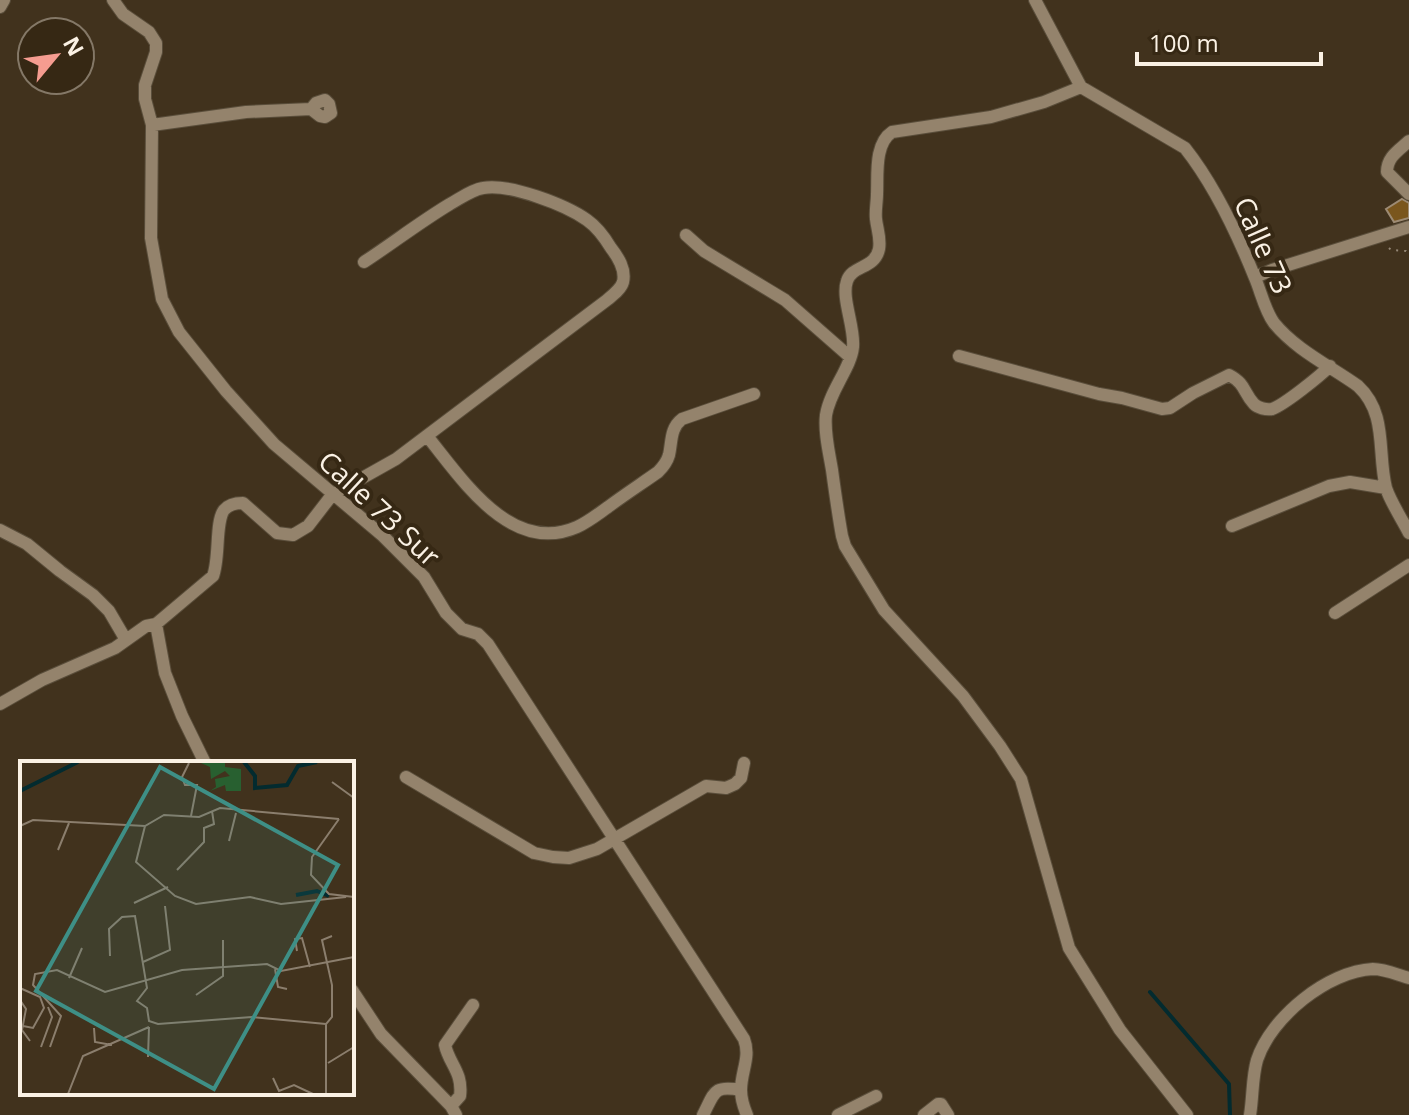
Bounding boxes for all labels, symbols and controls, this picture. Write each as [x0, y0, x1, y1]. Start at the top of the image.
north arrow [16, 16, 96, 96]
scale bar [1137, 16, 1321, 66]
text: 100 m [1149, 26, 1219, 59]
text: N [57, 31, 92, 61]
street label: Calle 73 [1226, 191, 1302, 299]
street label: Calle 73 Sur [311, 442, 450, 575]
inset map [20, 761, 354, 1095]

